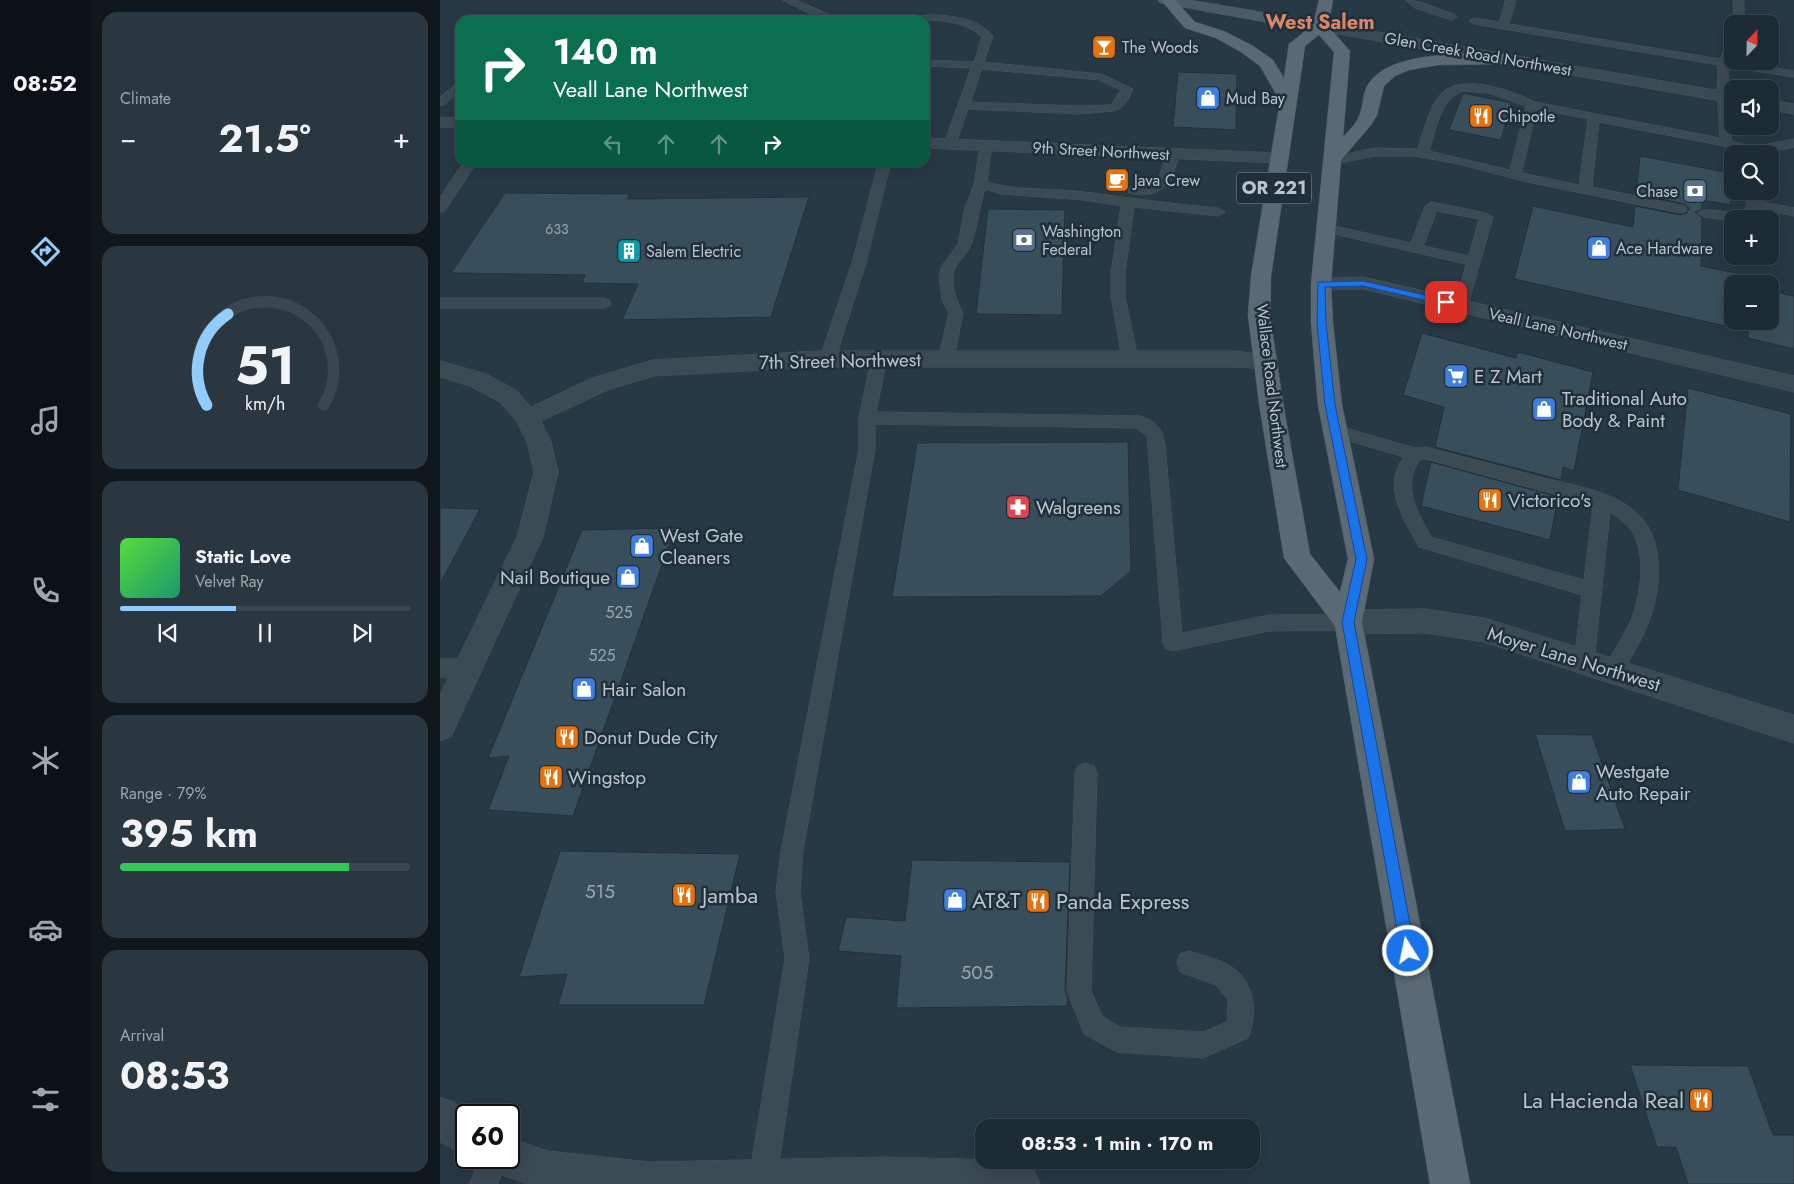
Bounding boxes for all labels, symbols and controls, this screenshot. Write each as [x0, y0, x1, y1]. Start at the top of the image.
district label: West Salem [1265, 8, 1375, 37]
north arrow [1724, 15, 1779, 70]
map controls [1724, 15, 1779, 330]
street label: Glen Creek Road Northwest [1383, 26, 1573, 82]
text: 140 m [553, 27, 658, 77]
bar icon: The Woods [1091, 34, 1117, 60]
icon: right [470, 35, 535, 100]
place label: The Woods [1122, 36, 1198, 59]
text: 08:52 [13, 67, 77, 99]
text: Veall Lane Northwest [553, 73, 748, 105]
button: sound [1724, 80, 1779, 135]
shop icon: Mud Bay [1195, 85, 1221, 111]
text: Climate [120, 87, 171, 110]
place label: Mud Bay [1226, 87, 1286, 110]
restaurant icon: Chipotle [1468, 103, 1494, 129]
place label: Chipotle [1498, 105, 1555, 128]
text: 21.5° [218, 111, 311, 166]
text: − [120, 118, 137, 159]
text: + [393, 118, 410, 159]
icon: left [599, 130, 627, 158]
icon: ahead [652, 130, 680, 158]
icon: ahead [705, 130, 733, 158]
icon: right [758, 130, 786, 158]
street label: 9th Street Northwest [1032, 136, 1170, 166]
button: search [1724, 145, 1779, 200]
cafe icon: Java Crew [1104, 167, 1130, 193]
place label: Java Crew [1132, 169, 1200, 192]
road number: OR 221 [1236, 172, 1312, 204]
bank icon: Chase [1682, 178, 1708, 204]
place label: Chase [1636, 180, 1678, 203]
button: + [1724, 210, 1779, 265]
house number: 633 [545, 219, 569, 239]
place label: Washington Federal [1042, 220, 1121, 261]
bank icon: Washington Federal [1011, 227, 1037, 253]
icon: directions [28, 234, 63, 269]
shop icon: Ace Hardware [1586, 235, 1612, 261]
place label: Ace Hardware [1616, 237, 1713, 260]
building icon: Salem Electric [616, 238, 642, 264]
place label: Salem Electric [646, 240, 741, 263]
button: − [1724, 275, 1779, 330]
pin [1425, 281, 1467, 323]
icon: arrive [1432, 288, 1460, 316]
street label: Veall Lane Northwest [1486, 302, 1630, 356]
street label: Wallace Road Northwest [1251, 303, 1293, 469]
text: 51 [235, 328, 295, 404]
street label: 7th Street Northwest [759, 346, 922, 376]
supermarket icon: E Z Mart [1443, 363, 1469, 389]
place label: E Z Mart [1474, 363, 1542, 390]
place label: Traditional Auto Body & Paint [1562, 385, 1687, 434]
text: km/h [245, 391, 285, 417]
shop icon: Traditional Auto Body & Paint [1531, 396, 1557, 422]
icon: music [28, 403, 63, 438]
restaurant icon: Victorico's [1477, 487, 1503, 513]
place label: Victorico's [1508, 487, 1591, 514]
pharmacy icon: Walgreens [1005, 494, 1031, 520]
place label: Walgreens [1036, 494, 1121, 521]
place label: West Gate Cleaners [660, 522, 743, 571]
shop icon: West Gate Cleaners [629, 533, 655, 559]
text: Static Love [195, 543, 291, 570]
place label: Nail Boutique [500, 564, 610, 591]
shop icon: Nail Boutique [615, 564, 641, 590]
text: Velvet Ray [195, 570, 264, 593]
icon: phone [28, 573, 63, 608]
house number: 525 [605, 601, 633, 624]
icon: previous [154, 619, 182, 647]
icon: pause [251, 619, 279, 647]
icon: next [348, 619, 376, 647]
street label: Moyer Lane Northwest [1484, 620, 1664, 698]
house number: 525 [588, 644, 616, 667]
shop icon: Hair Salon [571, 676, 597, 702]
place label: Hair Salon [602, 676, 686, 703]
restaurant icon: Donut Dude City [554, 724, 580, 750]
place label: Donut Dude City [584, 724, 718, 751]
icon: climate [28, 743, 63, 778]
place label: Westgate Auto Repair [1596, 758, 1691, 807]
restaurant icon: Wingstop [538, 764, 564, 790]
place label: Wingstop [568, 764, 646, 791]
shop icon: Westgate Auto Repair [1566, 769, 1592, 795]
text: Range · 79% [120, 782, 206, 805]
text: 395 km [120, 806, 258, 861]
house number: 515 [585, 878, 615, 905]
place label: Jamba [699, 879, 758, 911]
restaurant icon: Jamba [671, 882, 697, 908]
place label: AT&T [972, 884, 1021, 916]
place label: Panda Express [1056, 885, 1190, 917]
shop icon: AT&T [942, 887, 968, 913]
restaurant icon: Panda Express [1025, 888, 1051, 914]
icon: car [28, 912, 63, 947]
position arrow [1381, 924, 1433, 976]
house number: 505 [961, 959, 993, 986]
text: Arrival [120, 1024, 164, 1047]
text: 08:53 [120, 1048, 229, 1103]
icon: filters [28, 1082, 63, 1117]
place label: La Hacienda Real [1522, 1084, 1684, 1116]
restaurant icon: La Hacienda Real [1688, 1087, 1714, 1113]
speed limit sign: 60 [455, 1104, 520, 1169]
text: 08:53 · 1 min · 170 m [1022, 1130, 1213, 1157]

